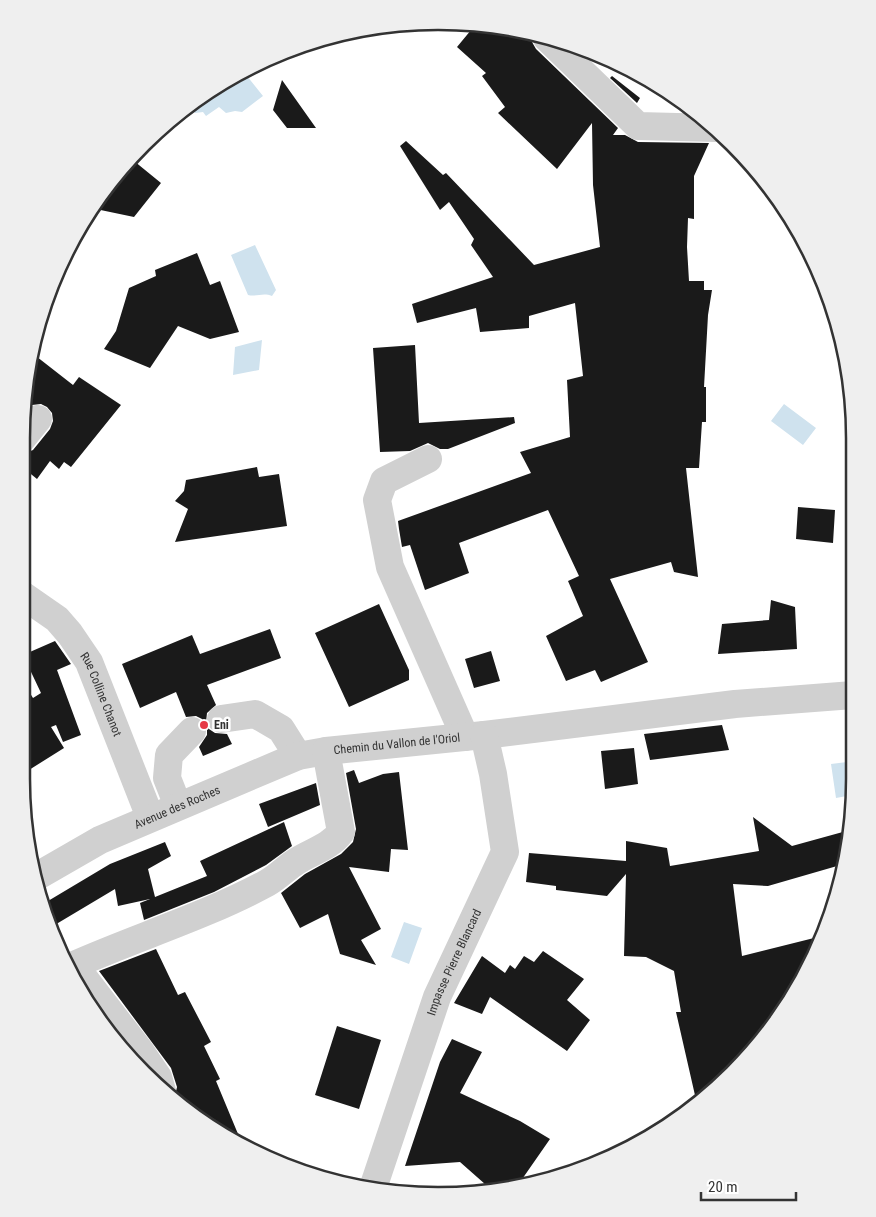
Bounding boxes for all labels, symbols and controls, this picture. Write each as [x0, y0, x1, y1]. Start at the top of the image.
street label: Rue Colline Chanot [77, 649, 125, 739]
place label: Eni [214, 718, 229, 732]
marker: Eni [198, 719, 210, 731]
street label: Chemin du Vallon de l'Oriol [333, 730, 461, 757]
street label: Avenue des Roches [132, 783, 222, 832]
street label: Impasse Pierre Blancard [424, 907, 484, 1017]
scale bar [701, 1170, 796, 1202]
text: 20 m [708, 1178, 738, 1196]

